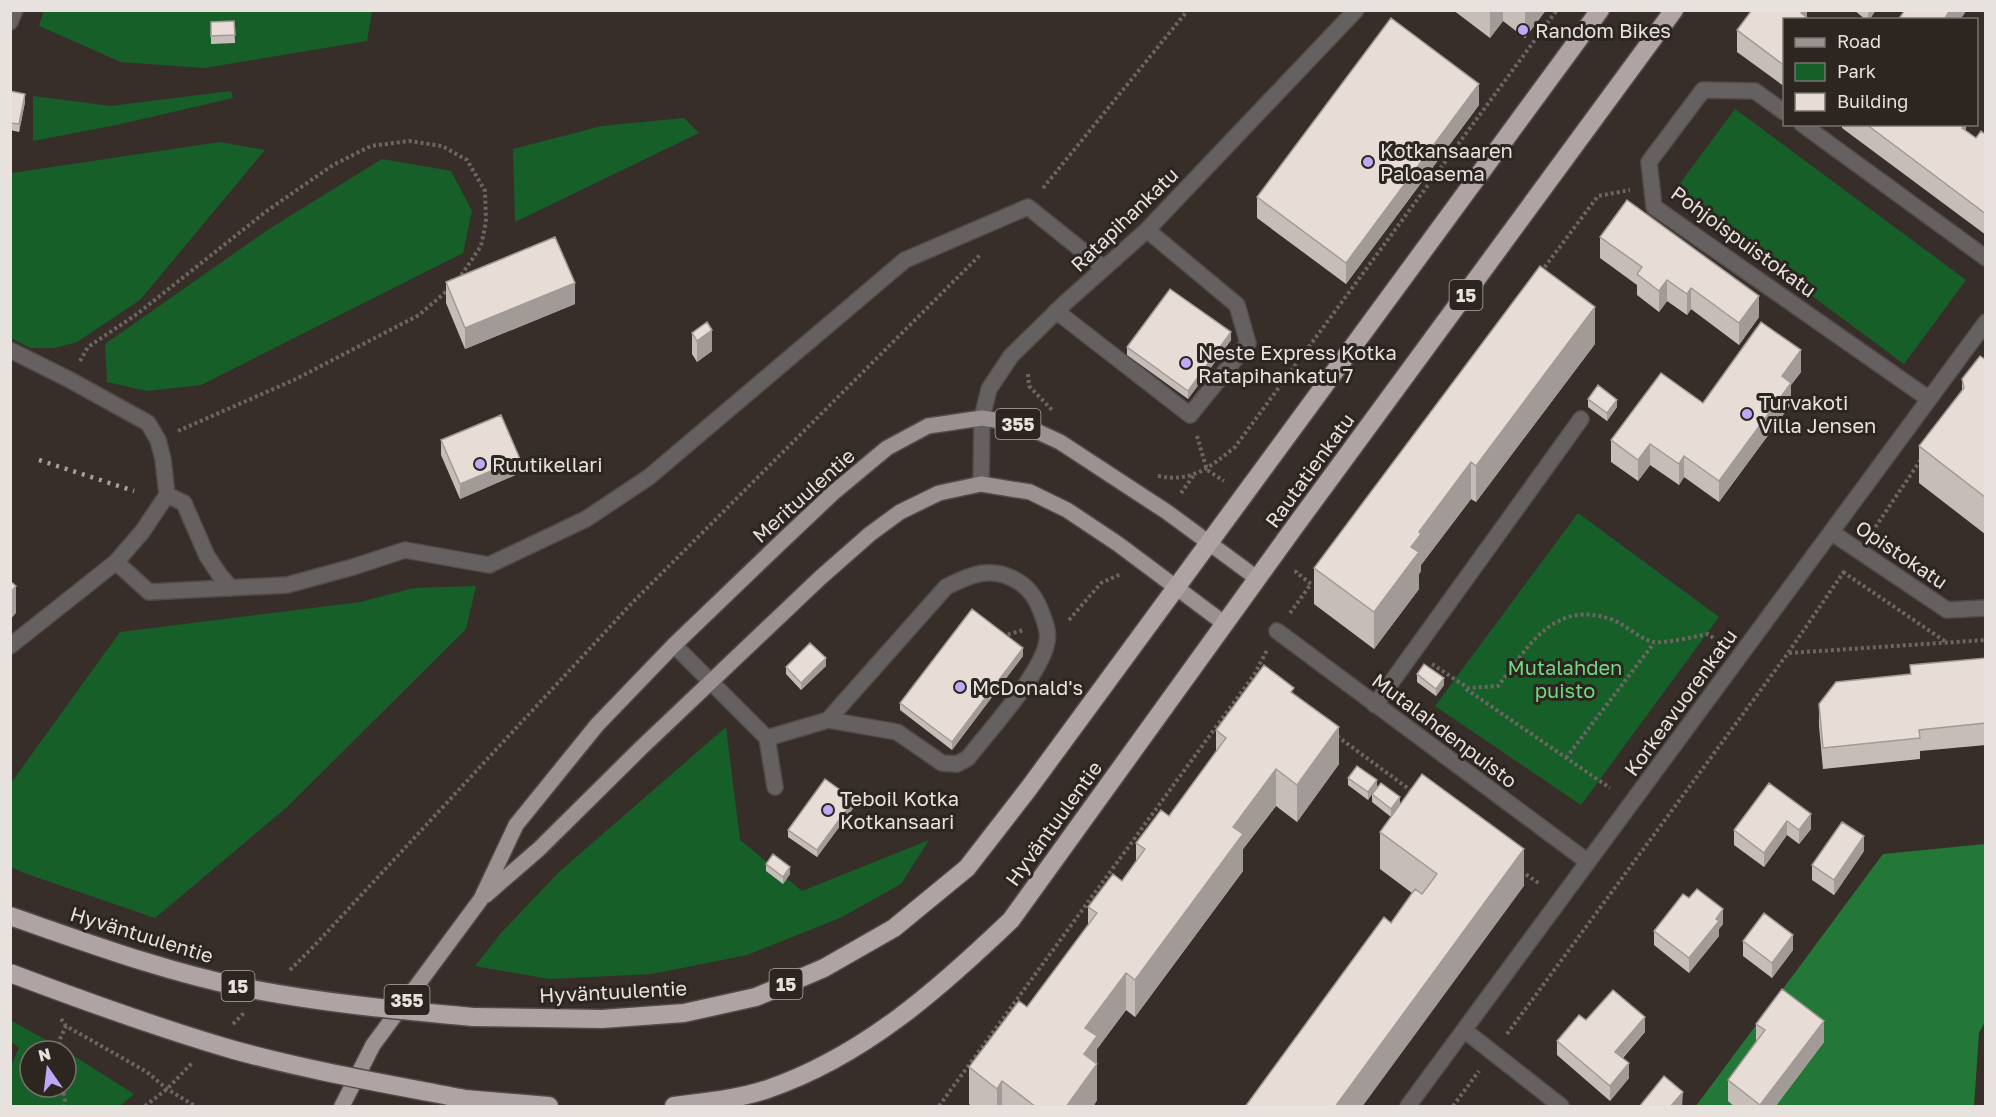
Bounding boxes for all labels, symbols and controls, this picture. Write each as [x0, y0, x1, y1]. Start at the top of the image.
place label: Random Bikes [1535, 18, 1671, 42]
legend [1783, 18, 1978, 126]
marker: Random Bikes [1516, 23, 1530, 37]
text: Road [1837, 30, 1881, 52]
text: Park [1837, 60, 1876, 82]
text: Building [1837, 90, 1908, 112]
place label: Kotkansaaren Paloasema [1380, 138, 1513, 185]
marker: Kotkansaaren Paloasema [1361, 155, 1375, 169]
street label: Ratapihankatu [1065, 162, 1183, 276]
street label: Pohjoispuistokatu [1667, 180, 1821, 302]
road number: 15 [1450, 280, 1482, 310]
place label: Neste Express Kotka Ratapihankatu 7 [1198, 340, 1397, 387]
marker: Neste Express Kotka Ratapihankatu 7 [1179, 356, 1193, 370]
place label: Turvakoti Villa Jensen [1759, 390, 1876, 437]
marker: Turvakoti Villa Jensen [1740, 407, 1754, 421]
street label: Rautatienkatu [1259, 408, 1359, 532]
road number: 355 [996, 409, 1040, 439]
street label: Merituulentie [747, 443, 859, 547]
place label: Ruutikellari [492, 452, 603, 476]
marker: Ruutikellari [473, 457, 487, 471]
street label: Opistokatu [1852, 515, 1952, 593]
street label: Korkeavuorenkatu [1619, 624, 1741, 780]
park label: Mutalahden puisto [1508, 655, 1622, 702]
street label: Mutalahdenpuisto [1368, 668, 1522, 792]
place label: McDonald's [972, 675, 1083, 699]
marker: McDonald's [953, 680, 967, 694]
street label: Hyväntuulentie [1000, 756, 1106, 890]
place label: Teboil Kotka Kotkansaari [840, 786, 959, 833]
marker: Teboil Kotka Kotkansaari [821, 803, 835, 817]
street label: Hyväntuulentie [68, 901, 216, 967]
road number: 15 [770, 969, 802, 999]
road number: 15 [222, 971, 254, 1001]
street label: Hyväntuulentie [538, 975, 688, 1007]
road number: 355 [384, 985, 430, 1015]
north arrow [18, 1039, 78, 1099]
text: N [36, 1043, 53, 1066]

